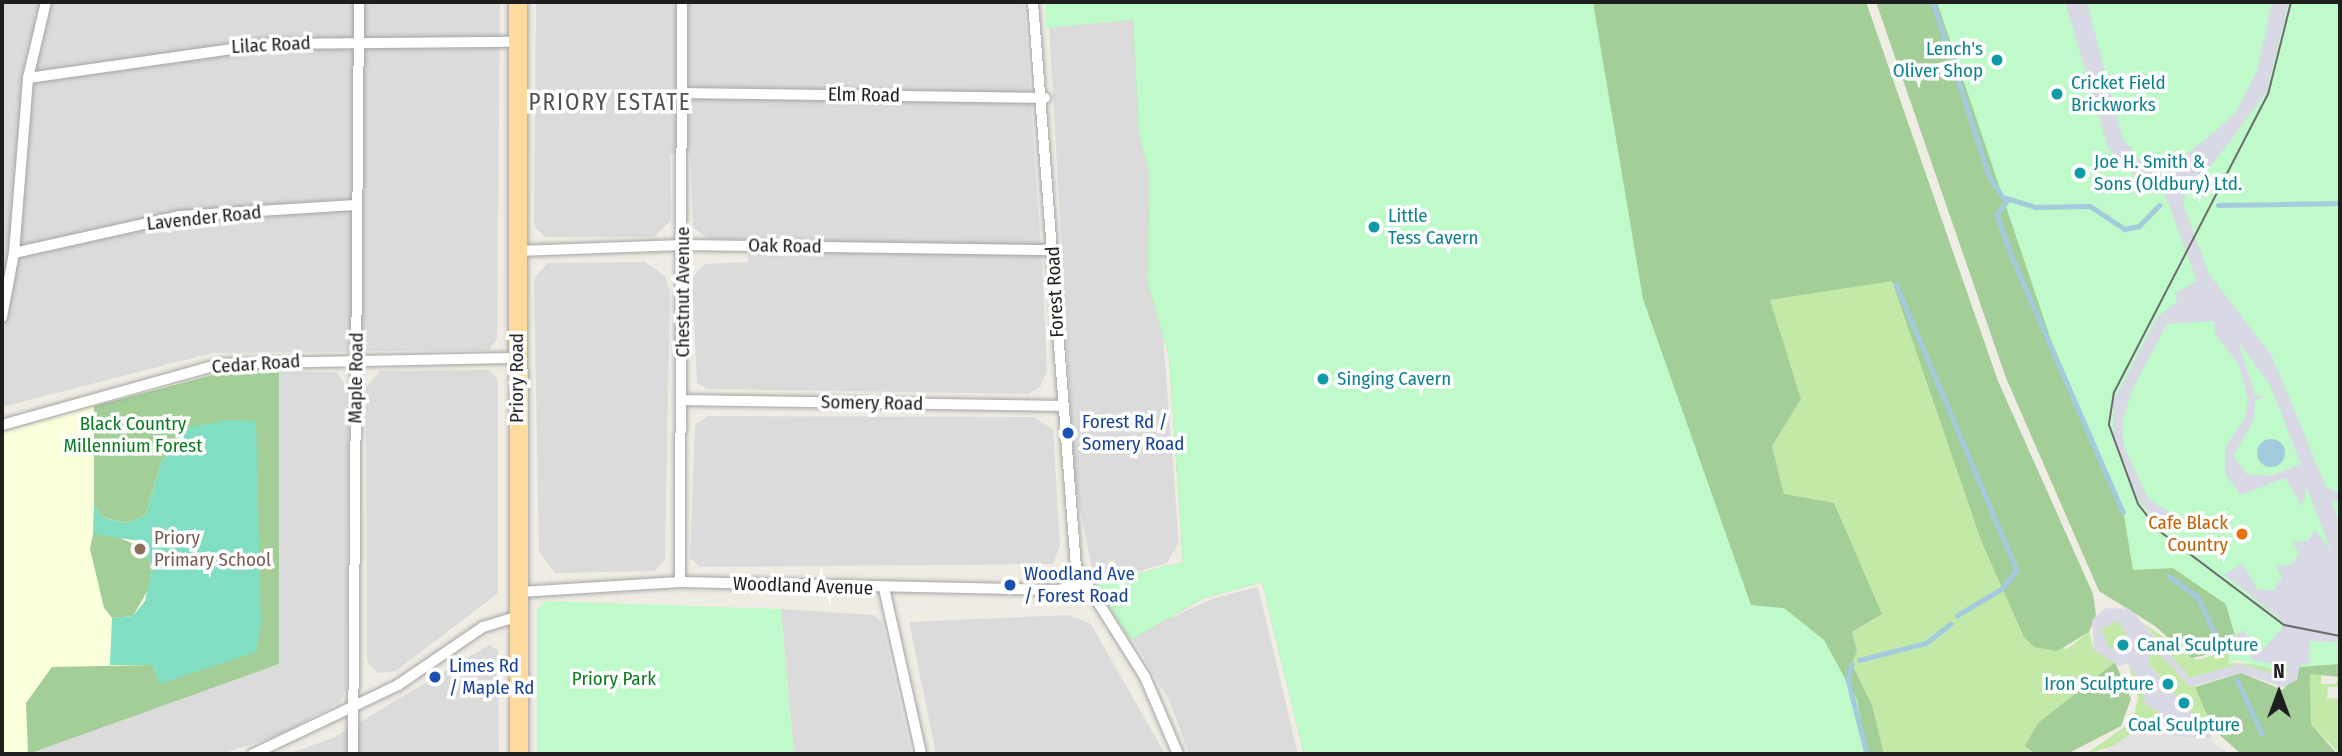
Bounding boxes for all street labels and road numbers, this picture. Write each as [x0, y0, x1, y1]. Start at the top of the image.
street label: Lilac Road [231, 32, 311, 58]
street label: Elm Road [828, 83, 900, 107]
street label: Lavender Road [146, 201, 262, 235]
street label: Chestnut Avenue [672, 227, 694, 357]
street label: Oak Road [748, 234, 822, 258]
street label: Forest Road [1041, 246, 1069, 338]
street label: Maple Road [344, 332, 368, 424]
street label: Priory Road [506, 333, 528, 423]
street label: Cedar Road [211, 350, 301, 378]
street label: Somery Road [821, 391, 923, 415]
street label: Woodland Avenue [733, 572, 873, 600]

